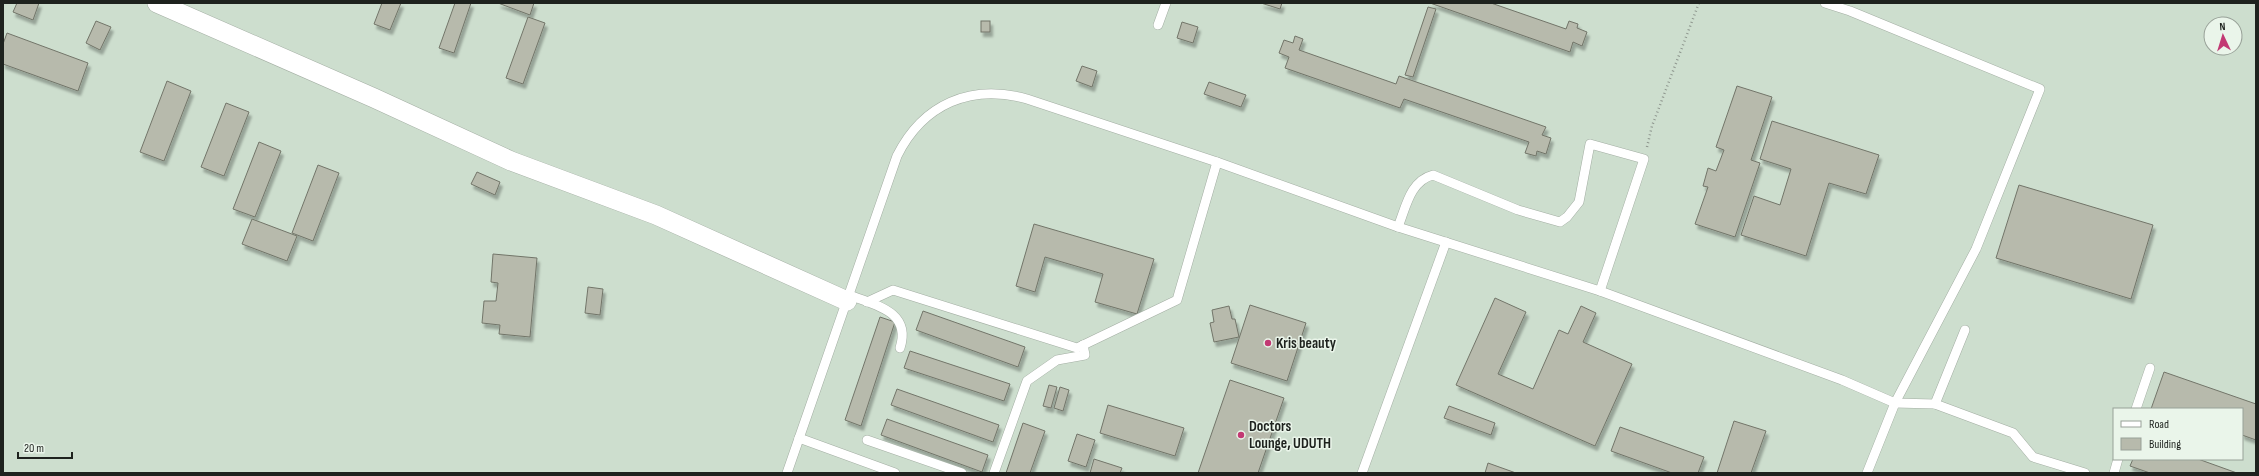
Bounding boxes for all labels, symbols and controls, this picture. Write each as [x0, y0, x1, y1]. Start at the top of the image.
north arrow [2203, 16, 2243, 56]
text: N [2219, 20, 2226, 33]
place label: Kris beauty [1276, 334, 1337, 353]
marker: Kris beauty [1263, 338, 1273, 348]
legend [2113, 408, 2243, 460]
place label: Doctors Lounge, UDUTH [1249, 417, 1331, 453]
text: Road [2149, 417, 2169, 432]
marker: Doctors Lounge, UDUTH [1236, 430, 1246, 440]
scale bar [18, 434, 72, 460]
text: Building [2149, 437, 2181, 452]
text: 20 m [24, 441, 44, 456]

